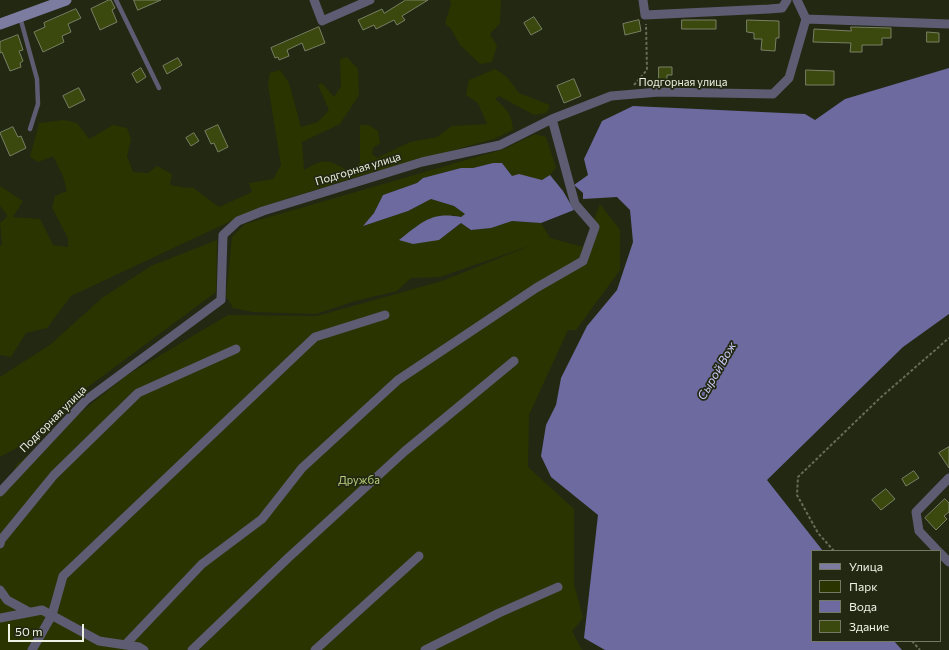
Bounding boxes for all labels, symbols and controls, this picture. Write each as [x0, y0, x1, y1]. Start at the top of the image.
street label: Подгорная улица [639, 75, 727, 89]
street label: Подгорная улица [314, 150, 402, 188]
water label: Сырой Вож [695, 339, 739, 403]
street label: Подгорная улица [17, 383, 89, 455]
park label: Дружба [338, 473, 380, 487]
legend [811, 550, 941, 642]
text: Улица [849, 559, 883, 573]
text: Парк [849, 579, 878, 593]
text: Вода [849, 599, 877, 613]
scale bar [10, 616, 86, 642]
text: Здание [849, 619, 889, 633]
text: 50 m [15, 624, 43, 638]

